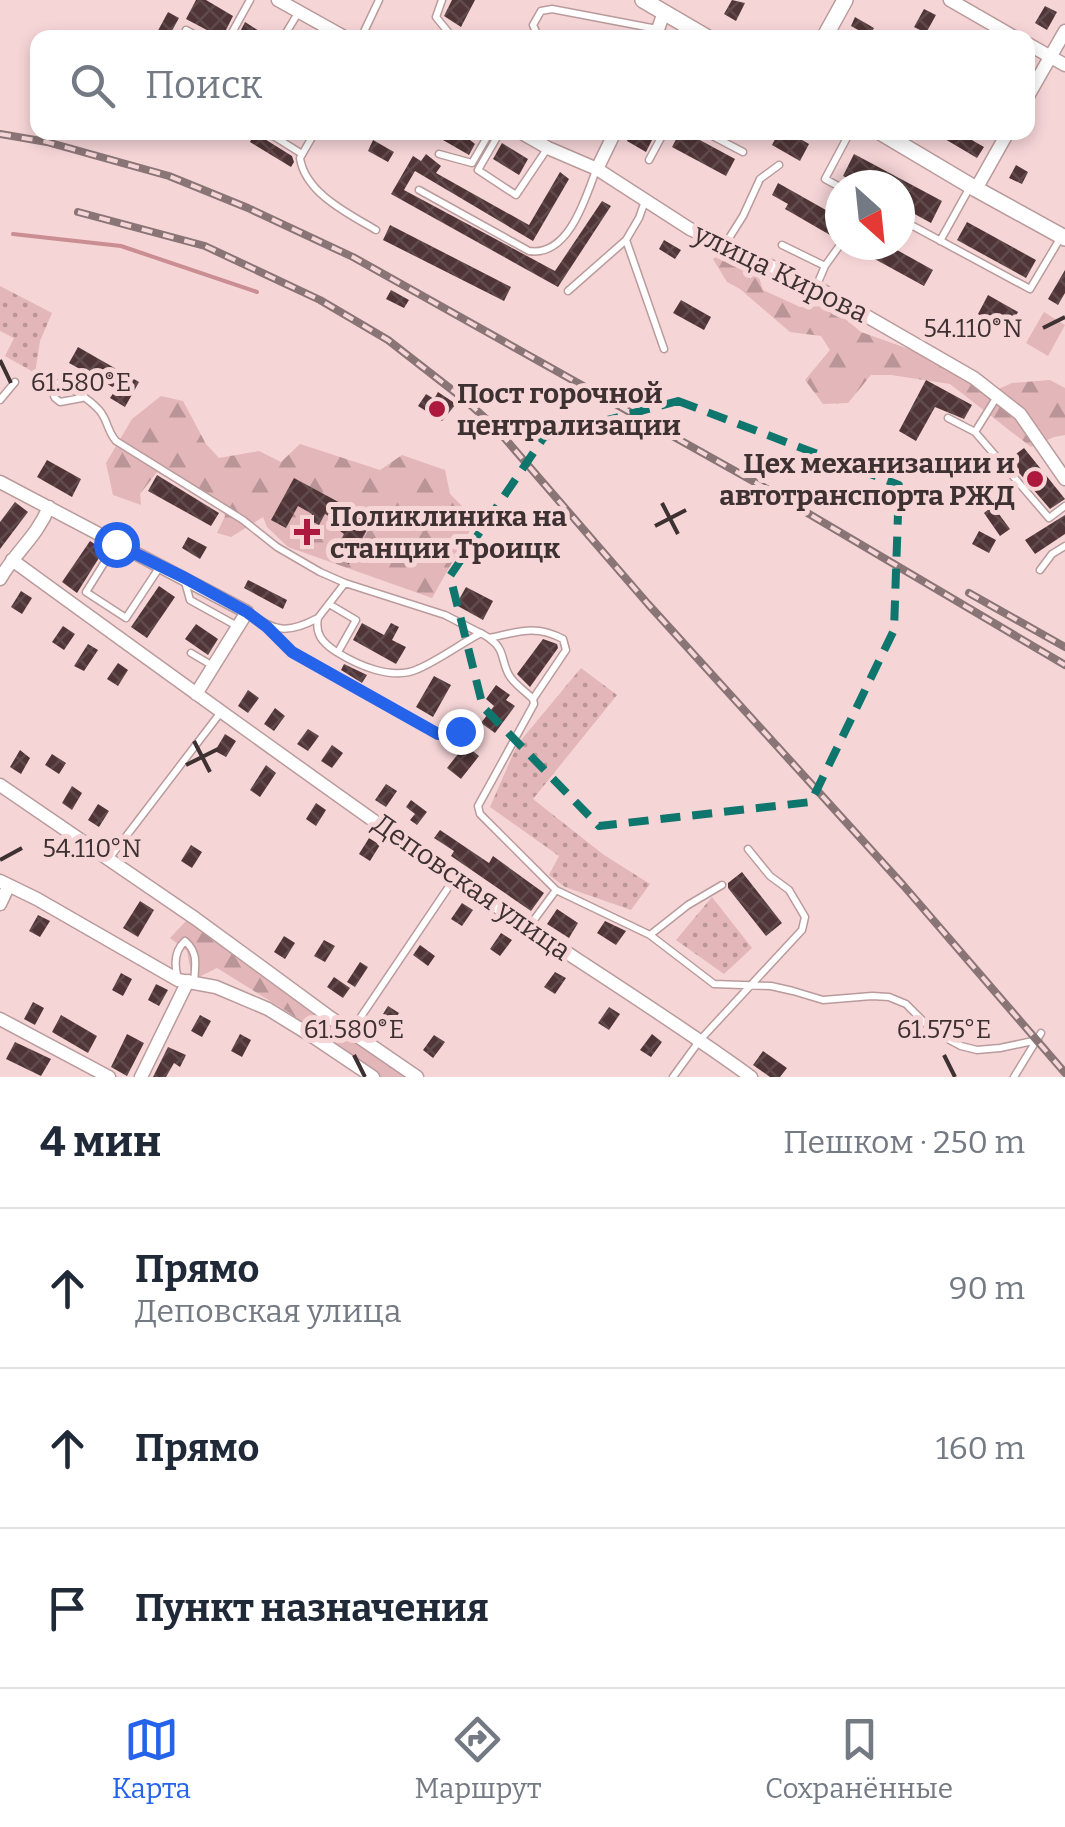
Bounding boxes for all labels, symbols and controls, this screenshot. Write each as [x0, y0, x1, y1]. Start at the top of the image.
search box [30, 30, 1035, 140]
icon: search [65, 58, 120, 113]
text: Поиск [145, 62, 262, 108]
north arrow [825, 170, 915, 260]
street label: улица Кирова [687, 216, 874, 329]
text: 54.110°N [923, 314, 1023, 344]
text: 61.580°E [31, 368, 131, 398]
place label: Пост горочной централизации [457, 377, 681, 442]
marker: Пост горочной централизации [426, 398, 448, 420]
place label: Цех механизации и автотранспорта РЖД [719, 447, 1015, 512]
marker: Цех механизации и автотранспорта РЖД [1024, 468, 1046, 490]
place label: Поликлиника на станции Троицк [330, 500, 567, 565]
marker: Поликлиника на станции Троицк [294, 519, 320, 545]
route start [94, 522, 140, 568]
route end [438, 709, 484, 755]
street label: Деповская улица [367, 807, 577, 967]
text: 54.110°N [42, 834, 142, 864]
text: 61.580°E [304, 1015, 404, 1045]
text: 61.575°E [897, 1015, 991, 1045]
text: 4 мин [40, 1117, 161, 1167]
text: Пешком · 250 m [783, 1123, 1025, 1161]
text: Прямо [135, 1246, 259, 1292]
icon: ahead [40, 1261, 95, 1316]
text: 90 m [949, 1269, 1025, 1307]
text: Деповская улица [135, 1292, 401, 1330]
icon: ahead [40, 1421, 95, 1476]
text: Прямо [135, 1425, 259, 1471]
text: 160 m [936, 1429, 1025, 1467]
icon: arrive [40, 1581, 95, 1636]
text: Пункт назначения [135, 1585, 489, 1631]
tab: Карта [112, 1712, 191, 1805]
tab: Маршрут [415, 1712, 541, 1805]
tab: Сохранённые [765, 1712, 953, 1805]

